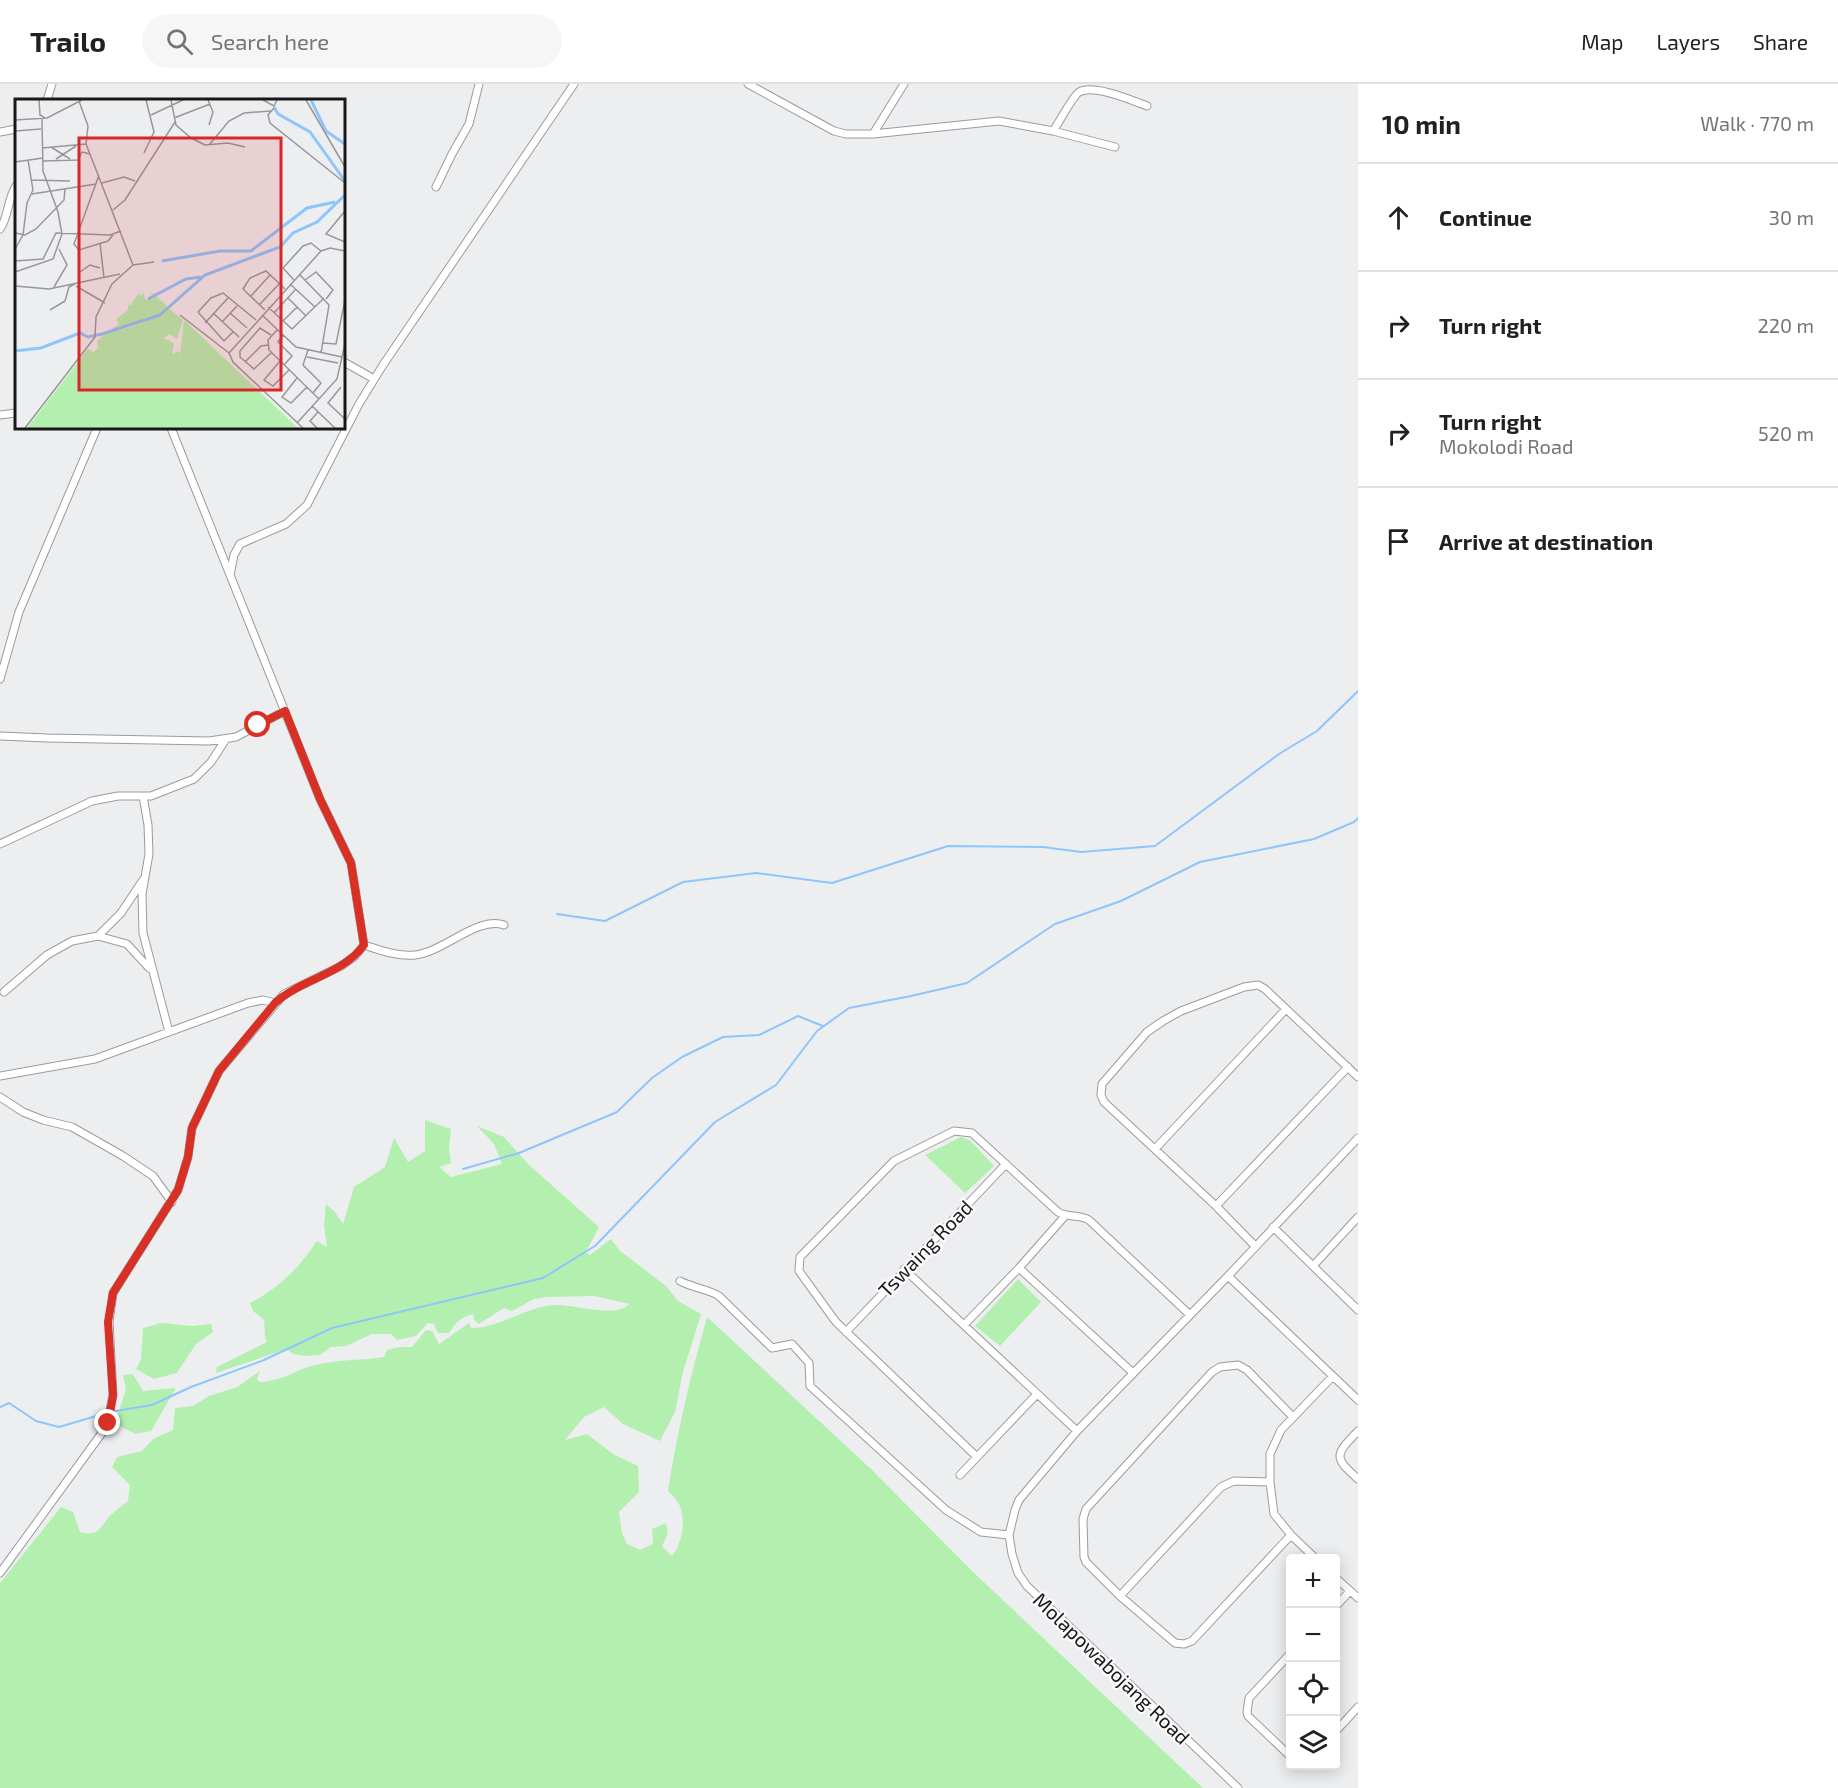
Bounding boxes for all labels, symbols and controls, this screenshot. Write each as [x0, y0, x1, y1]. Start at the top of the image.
search box [142, 14, 562, 68]
text: Trailo [30, 24, 106, 58]
icon: search [163, 25, 196, 58]
text: Search here [211, 28, 329, 54]
text: Map [1581, 29, 1623, 54]
text: Layers [1656, 29, 1720, 54]
text: Share [1753, 29, 1808, 54]
inset map [15, 99, 345, 429]
text: 10 min [1382, 108, 1461, 139]
text: Walk · 770 m [1700, 111, 1814, 135]
icon: ahead [1382, 201, 1415, 234]
text: Continue [1439, 204, 1532, 230]
text: 30 m [1769, 205, 1814, 229]
icon: right [1382, 309, 1415, 342]
text: Turn right [1439, 312, 1541, 338]
text: 220 m [1757, 313, 1814, 337]
text: Turn right [1439, 408, 1541, 434]
icon: right [1382, 417, 1415, 450]
text: 520 m [1758, 421, 1814, 445]
text: Mokolodi Road [1439, 434, 1573, 458]
icon: arrive [1382, 525, 1415, 558]
text: Arrive at destination [1439, 528, 1653, 554]
route start [244, 711, 270, 737]
street label: Tswaing Road [873, 1195, 977, 1301]
route end [94, 1409, 120, 1435]
map controls [1286, 1554, 1340, 1770]
button: + [1286, 1554, 1340, 1608]
street label: Molapowabojang Road [1029, 1587, 1195, 1749]
button: − [1286, 1608, 1340, 1662]
button: locate [1286, 1662, 1340, 1716]
button: layers [1286, 1716, 1340, 1770]

